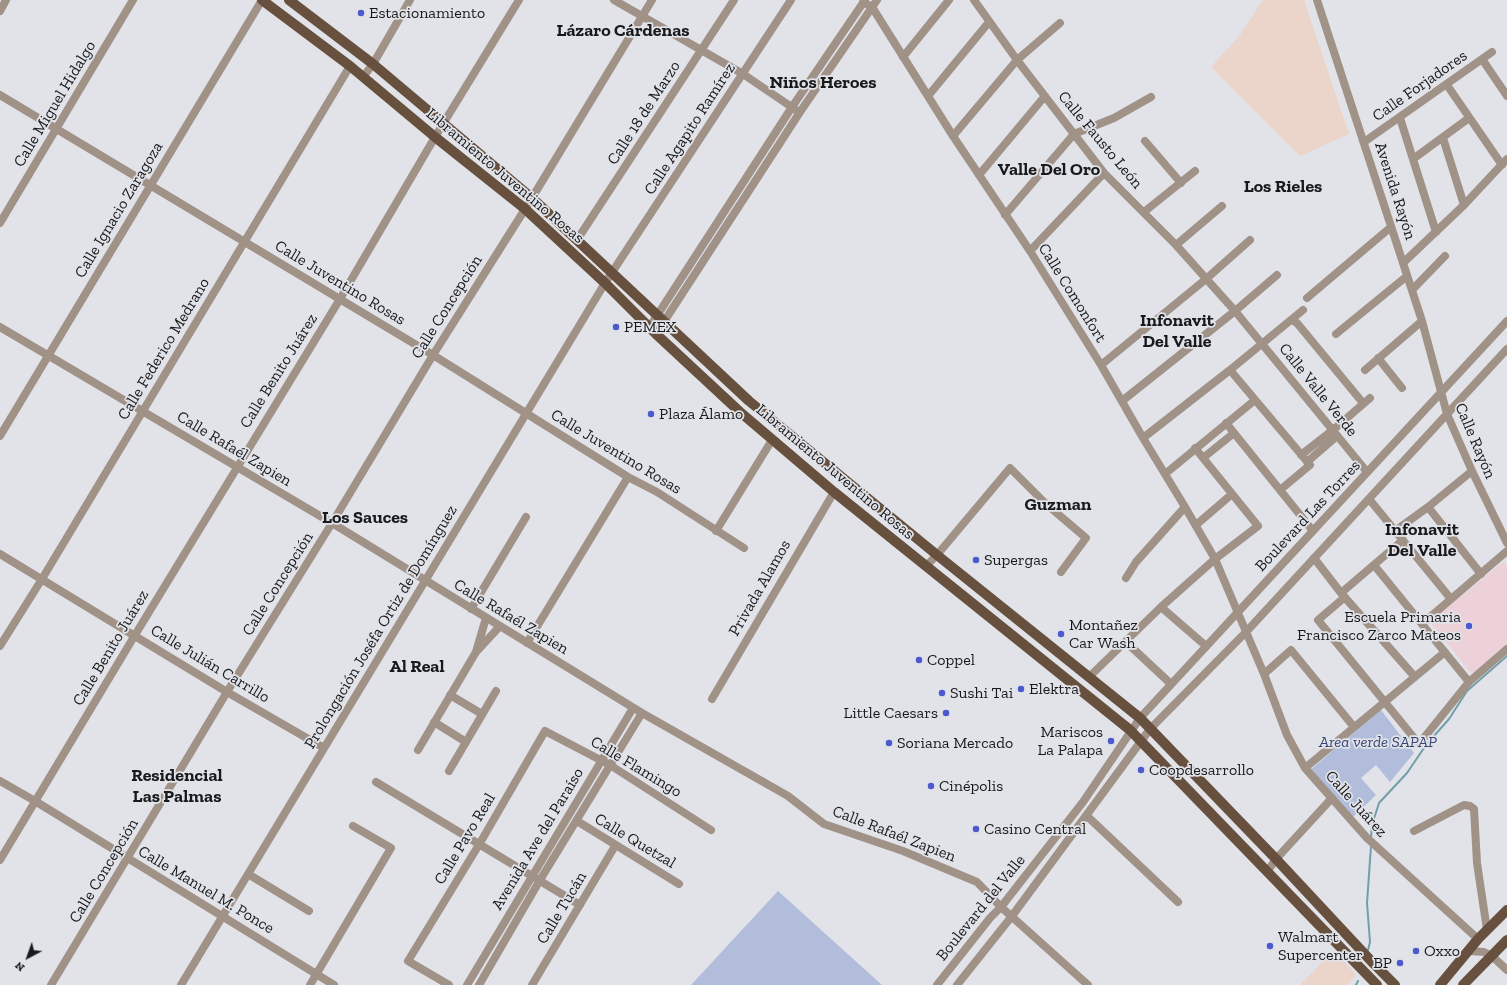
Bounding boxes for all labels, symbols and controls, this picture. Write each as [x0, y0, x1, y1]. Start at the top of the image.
place label: Estacionamiento [369, 3, 485, 23]
marker: Estacionamiento [356, 8, 366, 18]
district label: Lázaro Cárdenas [556, 20, 690, 42]
street label: Calle Miguel Hidalgo [10, 37, 100, 171]
street label: Calle Forjadores [1369, 46, 1471, 126]
street label: Calle 18 de Marzo [603, 57, 685, 169]
street label: Calle Agapito Ramírez [640, 60, 740, 198]
district label: Niños Heroes [770, 72, 876, 94]
street label: Calle Fausto León [1054, 87, 1146, 193]
street label: Libramiento Juventino Rosas [422, 104, 588, 248]
street label: Calle Ignacio Zaragoza [71, 138, 167, 282]
street label: Avenida Rayón [1370, 140, 1420, 242]
district label: Valle Del Oro [998, 159, 1100, 181]
district label: Los Rieles [1244, 176, 1322, 198]
street label: Calle Juventino Rosas [271, 236, 409, 330]
street label: Calle Comonfort [1034, 240, 1110, 346]
street label: Calle Concepción [407, 252, 487, 362]
street label: Calle Federico Medrano [114, 274, 214, 424]
street label: Calle Benito Juárez [236, 310, 322, 432]
district label: Infonavit Del Valle [1140, 310, 1214, 352]
place label: PEMEX [624, 317, 676, 337]
marker: PEMEX [611, 322, 621, 332]
street label: Calle Valle Verde [1275, 340, 1361, 440]
street label: Libramiento Juventino Rosas [752, 400, 918, 544]
street label: Calle Rayón [1450, 400, 1500, 482]
place label: Plaza Álamo [659, 404, 743, 424]
street label: Calle Juventino Rosas [547, 405, 685, 499]
street label: Calle Rafaél Zapien [173, 407, 295, 491]
marker: Plaza Álamo [646, 409, 656, 419]
street label: Boulevard Las Torres [1251, 456, 1365, 576]
district label: Guzman [1025, 494, 1091, 516]
street label: Prolongación Joséfa Ortiz de Domínguez [301, 502, 461, 752]
district label: Los Sauces [322, 507, 408, 529]
district label: Infonavit Del Valle [1385, 519, 1459, 562]
street label: Calle Concepción [238, 529, 318, 639]
street label: Privada Alamos [725, 537, 795, 639]
place label: Supergas [984, 550, 1048, 570]
marker: Supergas [971, 555, 981, 565]
street label: Calle Rafaél Zapien [450, 575, 572, 659]
street label: Calle Benito Juárez [69, 587, 153, 709]
place label: Escuela Primaria Francisco Zarco Mateos [1297, 607, 1461, 645]
place label: Montañez Car Wash [1069, 615, 1138, 653]
street label: Calle Julián Carrillo [147, 621, 273, 707]
marker: Escuela Primaria Francisco Zarco Mateos [1464, 621, 1474, 631]
marker: Montañez Car Wash [1056, 629, 1066, 639]
place label: Coppel [927, 650, 975, 670]
marker: Coppel [914, 655, 924, 665]
district label: Al Real [389, 656, 445, 678]
place label: Elektra [1029, 679, 1079, 699]
place label: Sushi Tai [950, 683, 1013, 703]
marker: Elektra [1016, 684, 1026, 694]
marker: Sushi Tai [937, 688, 947, 698]
place label: Little Caesars [843, 703, 938, 723]
marker: Little Caesars [941, 708, 951, 718]
place label: Mariscos La Palapa [1038, 722, 1103, 760]
street label: Calle Flamingo [587, 732, 685, 802]
park label: Area verde SAPAP [1319, 732, 1437, 752]
place label: Soriana Mercado [897, 733, 1013, 753]
marker: Mariscos La Palapa [1106, 736, 1116, 746]
marker: Soriana Mercado [884, 738, 894, 748]
place label: Coopdesarrollo [1149, 760, 1254, 780]
street label: Avenida Ave del Paraíso [488, 764, 588, 914]
district label: Residencial Las Palmas [131, 765, 223, 808]
marker: Coopdesarrollo [1136, 765, 1146, 775]
street label: Calle Juárez [1321, 767, 1391, 841]
place label: Cinépolis [939, 776, 1003, 796]
marker: Cinépolis [926, 781, 936, 791]
street label: Calle Pavo Real [430, 790, 500, 888]
street label: Calle Rafaél Zapien [830, 802, 958, 866]
street label: Calle Quetzal [591, 809, 679, 873]
street label: Calle Concepción [65, 815, 143, 927]
place label: Casino Central [984, 819, 1086, 839]
marker: Casino Central [971, 824, 981, 834]
street label: Calle Manuel M. Ponce [135, 842, 277, 938]
street label: Boulevard del Valle [932, 851, 1030, 965]
street label: Calle Tucán [533, 868, 591, 948]
place label: Walmart Supercenter [1278, 927, 1363, 965]
north arrow [8, 937, 48, 977]
marker: Walmart Supercenter [1265, 941, 1275, 951]
place label: Oxxo [1424, 941, 1460, 961]
marker: Oxxo [1411, 946, 1421, 956]
place label: BP [1373, 953, 1392, 973]
marker: BP [1395, 958, 1405, 968]
text: N [12, 959, 27, 974]

